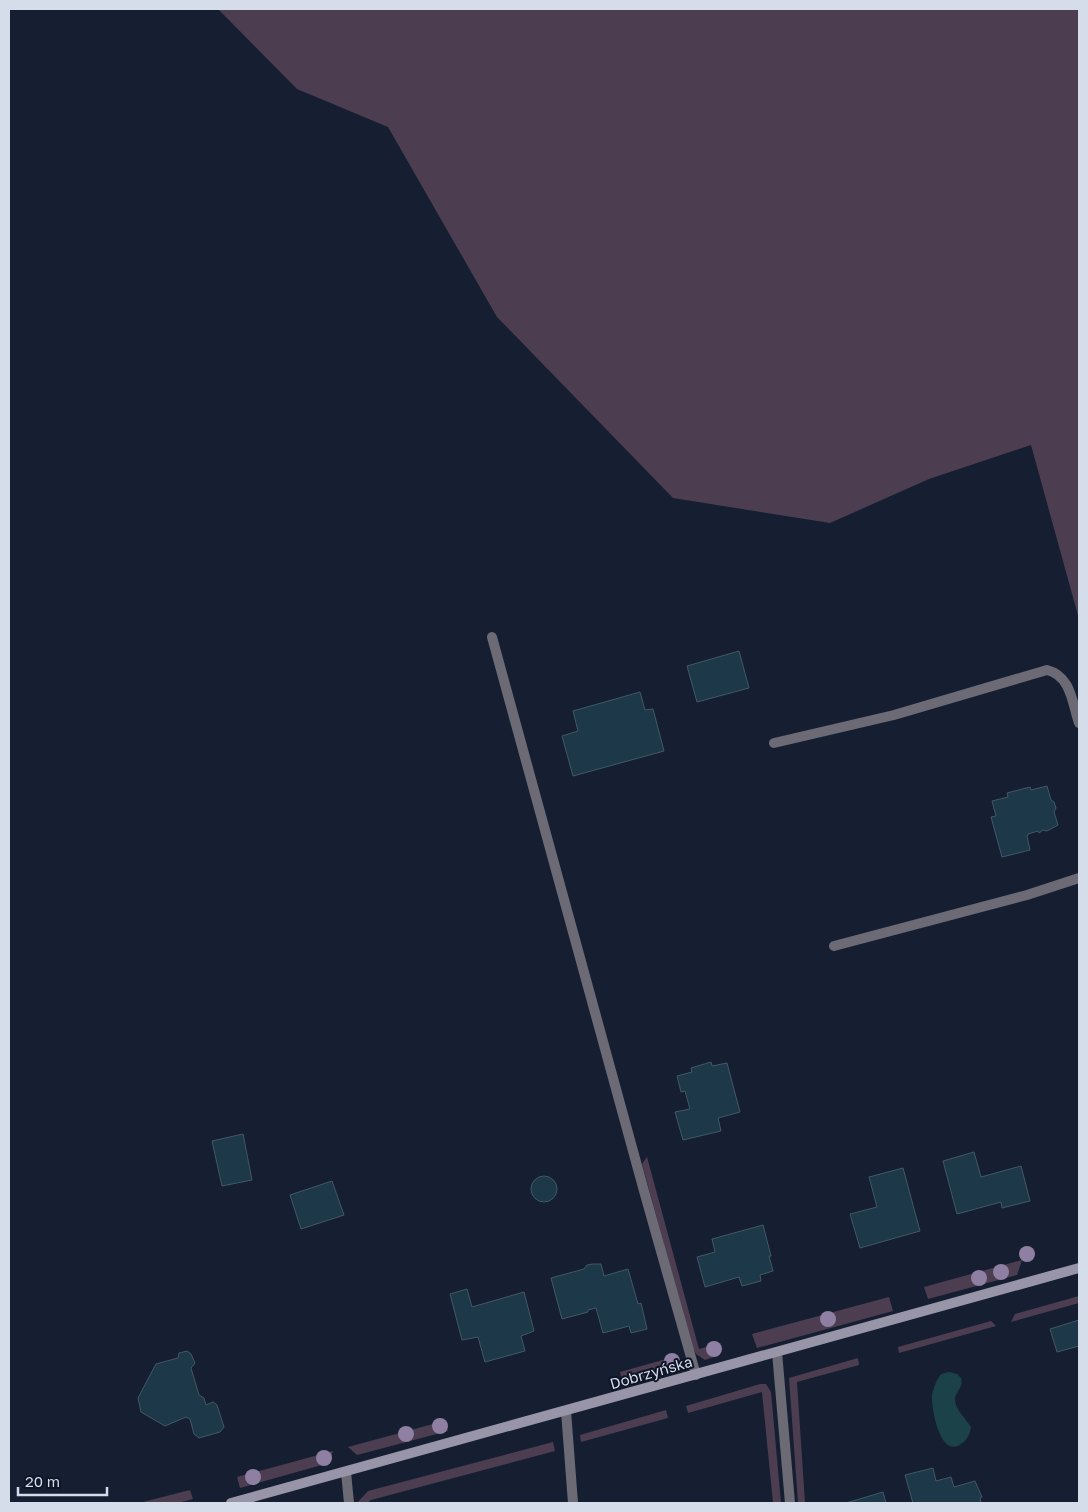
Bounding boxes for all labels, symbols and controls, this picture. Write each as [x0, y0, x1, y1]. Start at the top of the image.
street label: Dobrzyńska [608, 1352, 694, 1392]
scale bar [18, 1464, 106, 1496]
text: 20 m [25, 1472, 60, 1490]

